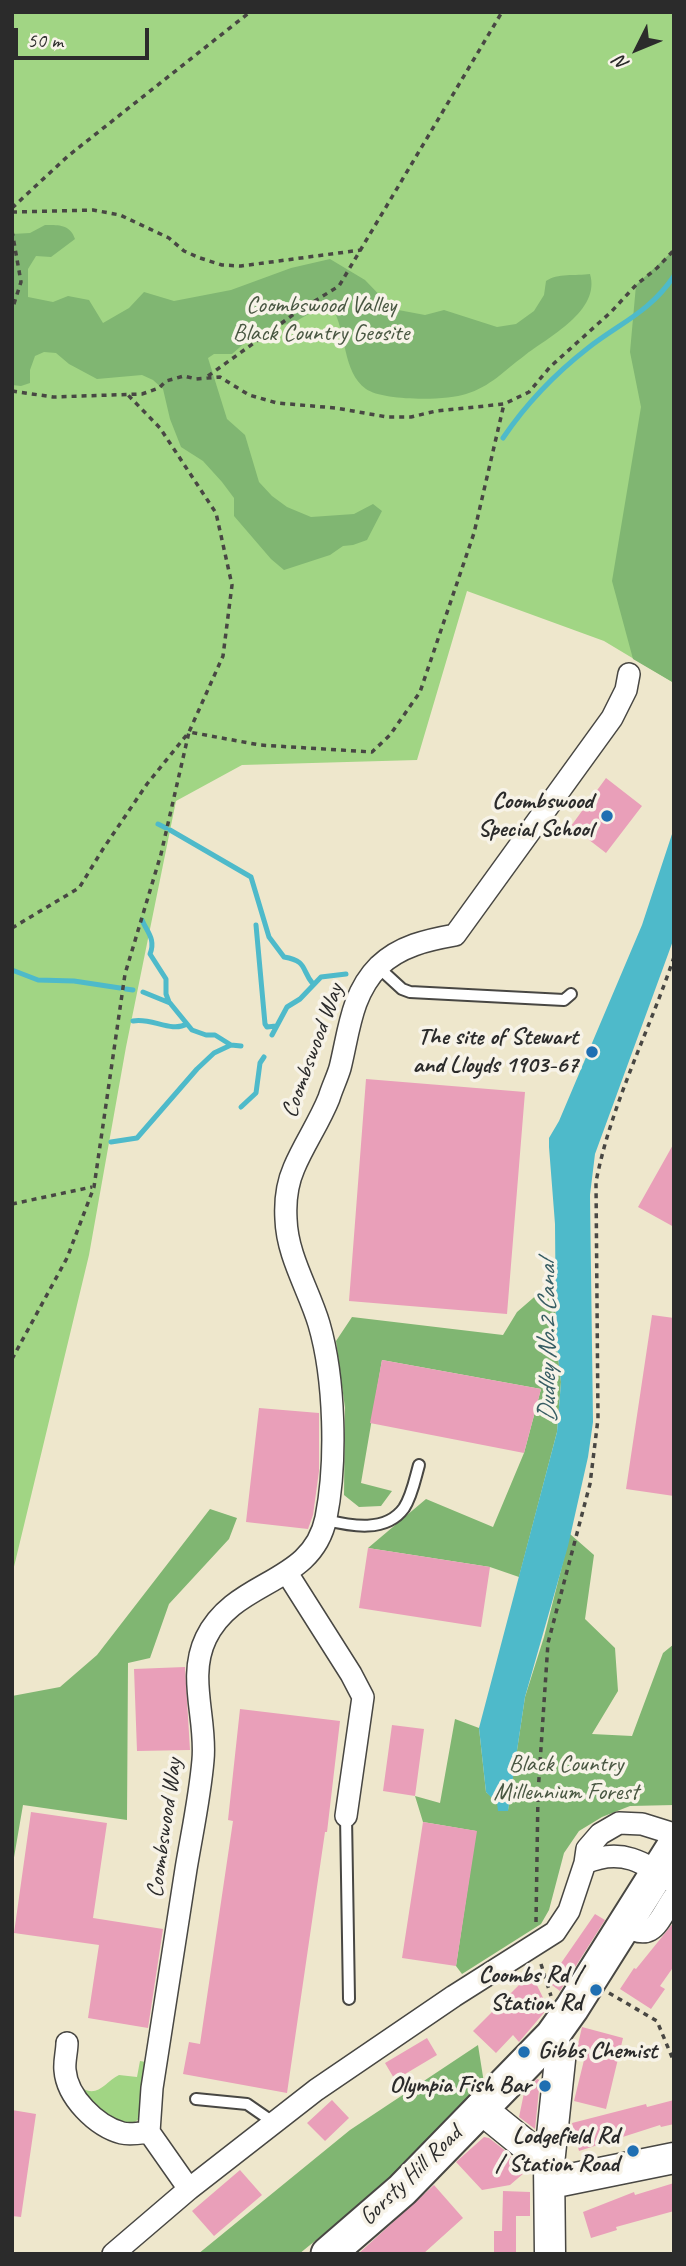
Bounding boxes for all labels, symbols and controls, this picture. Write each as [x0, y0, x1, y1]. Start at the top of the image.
scale bar [18, 14, 152, 58]
north arrow [602, 14, 672, 84]
text: 50 m [27, 27, 63, 53]
text: N [609, 51, 634, 76]
park label: Coombswood Valley Black Country Geosite [233, 292, 409, 348]
place label: Coombswood Special School [478, 788, 593, 844]
marker: Coombswood Special School [599, 808, 615, 824]
street label: Coombswood Way [275, 980, 351, 1122]
place label: The site of Stewart and Lloyds 1903-67 [413, 1024, 578, 1080]
marker: The site of Stewart and Lloyds 1903-67 [584, 1044, 600, 1060]
water label: Dudley No.2 Canal [532, 1262, 564, 1422]
park label: Black Country Millennium Forest [494, 1751, 638, 1807]
street label: Coombswood Way [141, 1756, 189, 1900]
place label: Coombs Rd / Station Rd [478, 1962, 582, 2018]
marker: Coombs Rd / Station Rd [588, 1982, 604, 1998]
place label: Gibbs Chemist [538, 2038, 657, 2066]
marker: Gibbs Chemist [516, 2044, 532, 2060]
place label: Olympia Fish Bar [390, 2072, 531, 2100]
marker: Olympia Fish Bar [537, 2078, 553, 2094]
street label: Gorsty Hill Road [354, 2120, 468, 2232]
place label: Lodgefield Rd / Station Road [495, 2123, 619, 2179]
marker: Lodgefield Rd / Station Road [625, 2143, 641, 2159]

